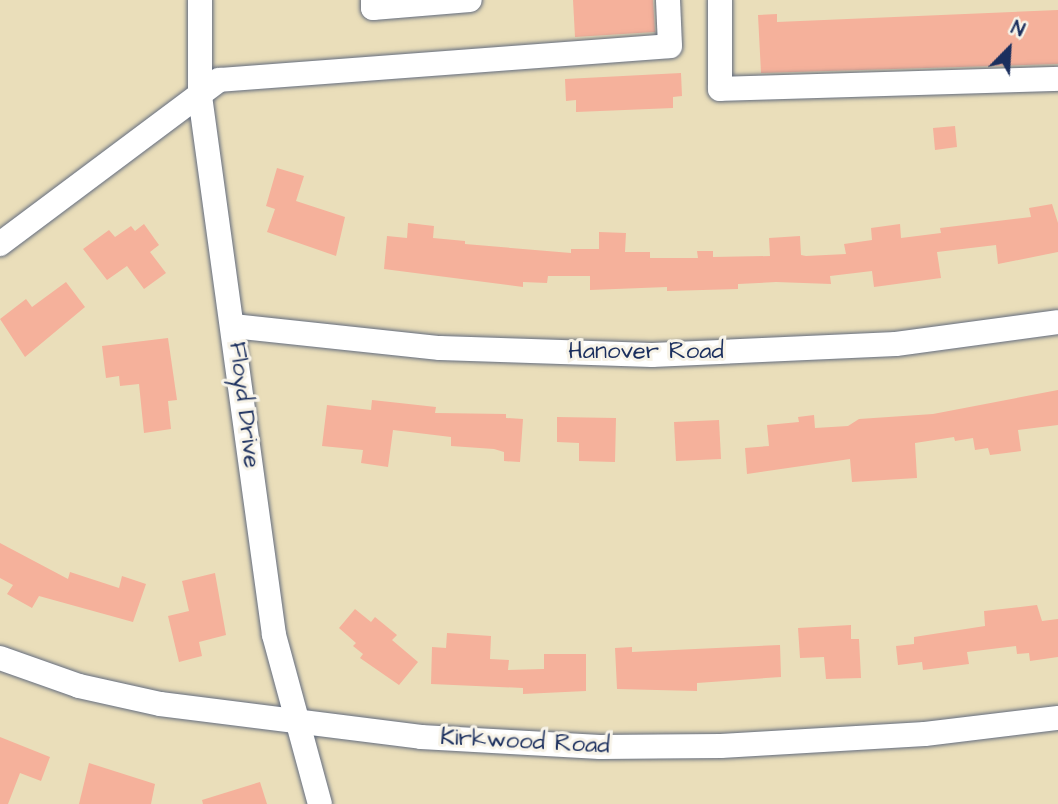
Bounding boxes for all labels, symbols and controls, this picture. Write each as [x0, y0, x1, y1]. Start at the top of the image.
north arrow [974, 14, 1044, 84]
text: N [1007, 15, 1029, 44]
street label: Hanover Road [568, 338, 724, 366]
street label: Floyd Drive [222, 340, 266, 470]
street label: Kirkwood Road [440, 723, 610, 761]

